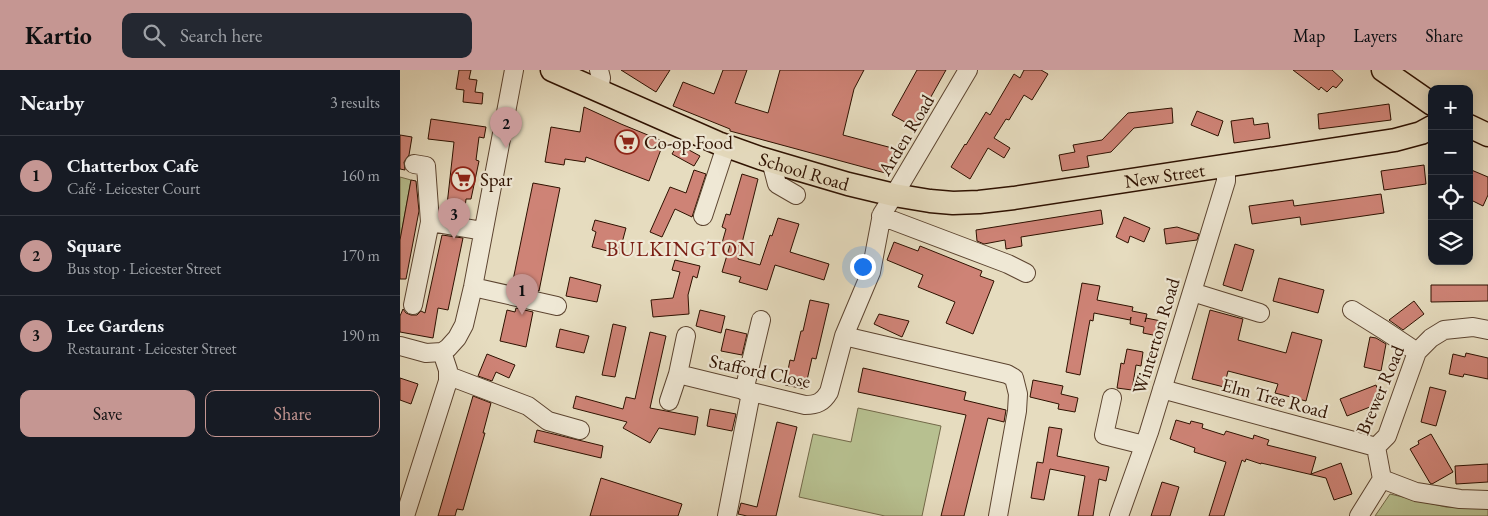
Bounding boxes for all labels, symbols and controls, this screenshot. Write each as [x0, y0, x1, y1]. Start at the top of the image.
search box [122, 13, 472, 58]
text: Kartio [25, 20, 92, 51]
icon: search [140, 21, 168, 49]
text: Search here [180, 23, 262, 48]
text: Map [1293, 24, 1325, 47]
text: Layers [1353, 24, 1397, 47]
text: Share [1425, 24, 1463, 47]
map controls [1428, 85, 1473, 265]
button: + [1428, 85, 1473, 130]
text: Nearby [20, 89, 84, 116]
street label: Arden Road [872, 90, 940, 181]
text: 3 results [330, 92, 380, 113]
pin: 2 [490, 107, 522, 148]
supermarket icon: Co-op Food [614, 129, 640, 155]
place label: Co-op Food [644, 130, 733, 155]
button: − [1428, 130, 1473, 175]
street label: School Road [756, 146, 853, 196]
text: Chatterbox Cafe [67, 153, 199, 178]
street label: New Street [1122, 157, 1206, 194]
text: 1 [32, 165, 40, 186]
text: 160 m [341, 165, 380, 186]
supermarket icon: Spar [450, 166, 476, 192]
place label: Spar [480, 167, 513, 192]
button: locate [1428, 175, 1473, 220]
text: Café · Leicester Court [67, 178, 200, 199]
pin: 3 [438, 198, 470, 239]
button: layers [1428, 220, 1473, 265]
text: Square [67, 233, 121, 258]
district label: BULKINGTON [606, 235, 756, 262]
text: 2 [32, 245, 40, 266]
text: 170 m [341, 245, 380, 266]
your location [850, 254, 876, 280]
text: Bus stop · Leicester Street [67, 258, 221, 279]
pin: 1 [506, 274, 538, 315]
street label: Winterton Road [1126, 274, 1186, 397]
text: Lee Gardens [67, 313, 164, 338]
text: 3 [32, 325, 40, 346]
text: 190 m [341, 325, 380, 346]
text: Restaurant · Leicester Street [67, 338, 237, 359]
street label: Brewer Road [1350, 341, 1410, 439]
street label: Stafford Close [707, 348, 813, 394]
street label: Elm Tree Road [1219, 372, 1331, 424]
button: Save [20, 390, 195, 437]
button: Share [205, 390, 380, 437]

